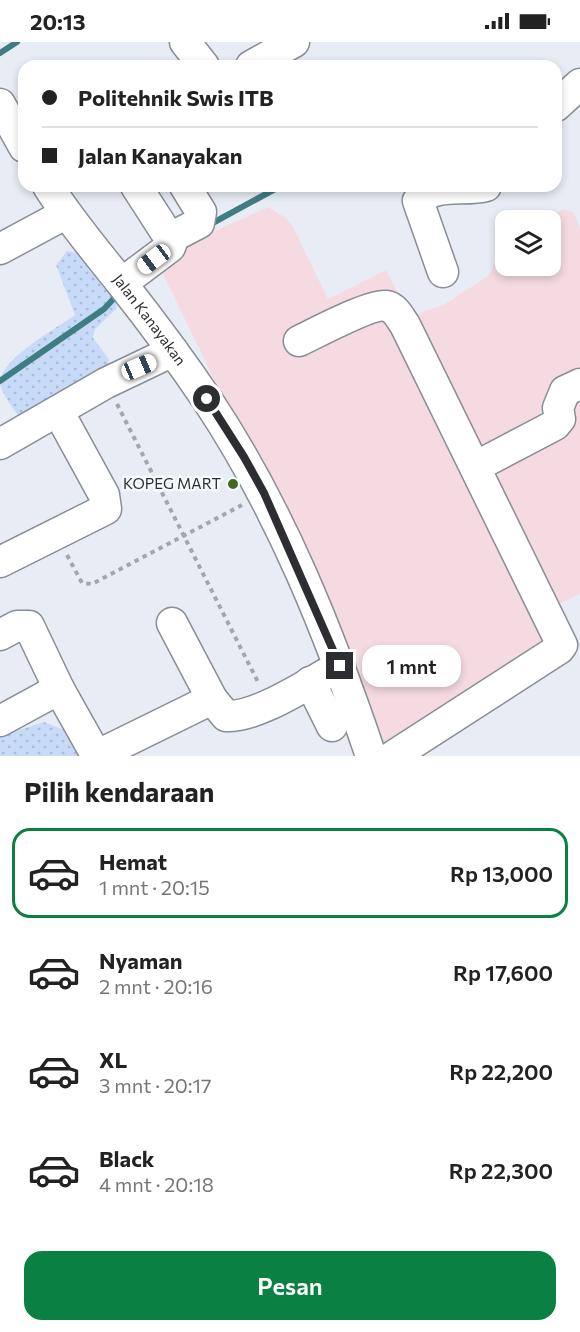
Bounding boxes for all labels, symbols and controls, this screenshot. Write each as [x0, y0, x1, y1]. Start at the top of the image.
text: 20:13 [30, 8, 86, 35]
text: Politehnik Swis ITB [78, 84, 274, 111]
text: Jalan Kanayakan [78, 142, 243, 169]
map controls [495, 210, 561, 276]
button: layers [495, 210, 561, 276]
car [134, 241, 174, 277]
street label: Jalan Kanayakan [110, 270, 190, 369]
car [119, 352, 159, 382]
route start [193, 385, 220, 412]
place label: KOPEG MART [123, 474, 221, 492]
marker: KOPEG MART [226, 477, 240, 491]
callout: 1 mnt [361, 645, 460, 687]
route end [326, 652, 353, 679]
text: 1 mnt [386, 654, 437, 678]
text: Pilih kendaraan [24, 775, 214, 808]
icon: car [27, 846, 81, 900]
text: Hemat [99, 848, 167, 875]
text: Rp 13,000 [450, 860, 553, 887]
text: 1 mnt · 20:15 [99, 875, 210, 899]
icon: car [27, 945, 81, 999]
text: Nyaman [99, 947, 182, 974]
text: Rp 17,600 [453, 959, 553, 986]
text: 2 mnt · 20:16 [99, 974, 213, 998]
icon: car [27, 1044, 81, 1098]
text: XL [99, 1046, 127, 1073]
text: Rp 22,200 [449, 1058, 553, 1085]
text: 3 mnt · 20:17 [99, 1073, 212, 1097]
icon: car [27, 1143, 81, 1197]
text: Black [99, 1145, 154, 1172]
text: Rp 22,300 [449, 1157, 553, 1184]
text: 4 mnt · 20:18 [99, 1172, 214, 1196]
button: Pesan [24, 1251, 556, 1320]

